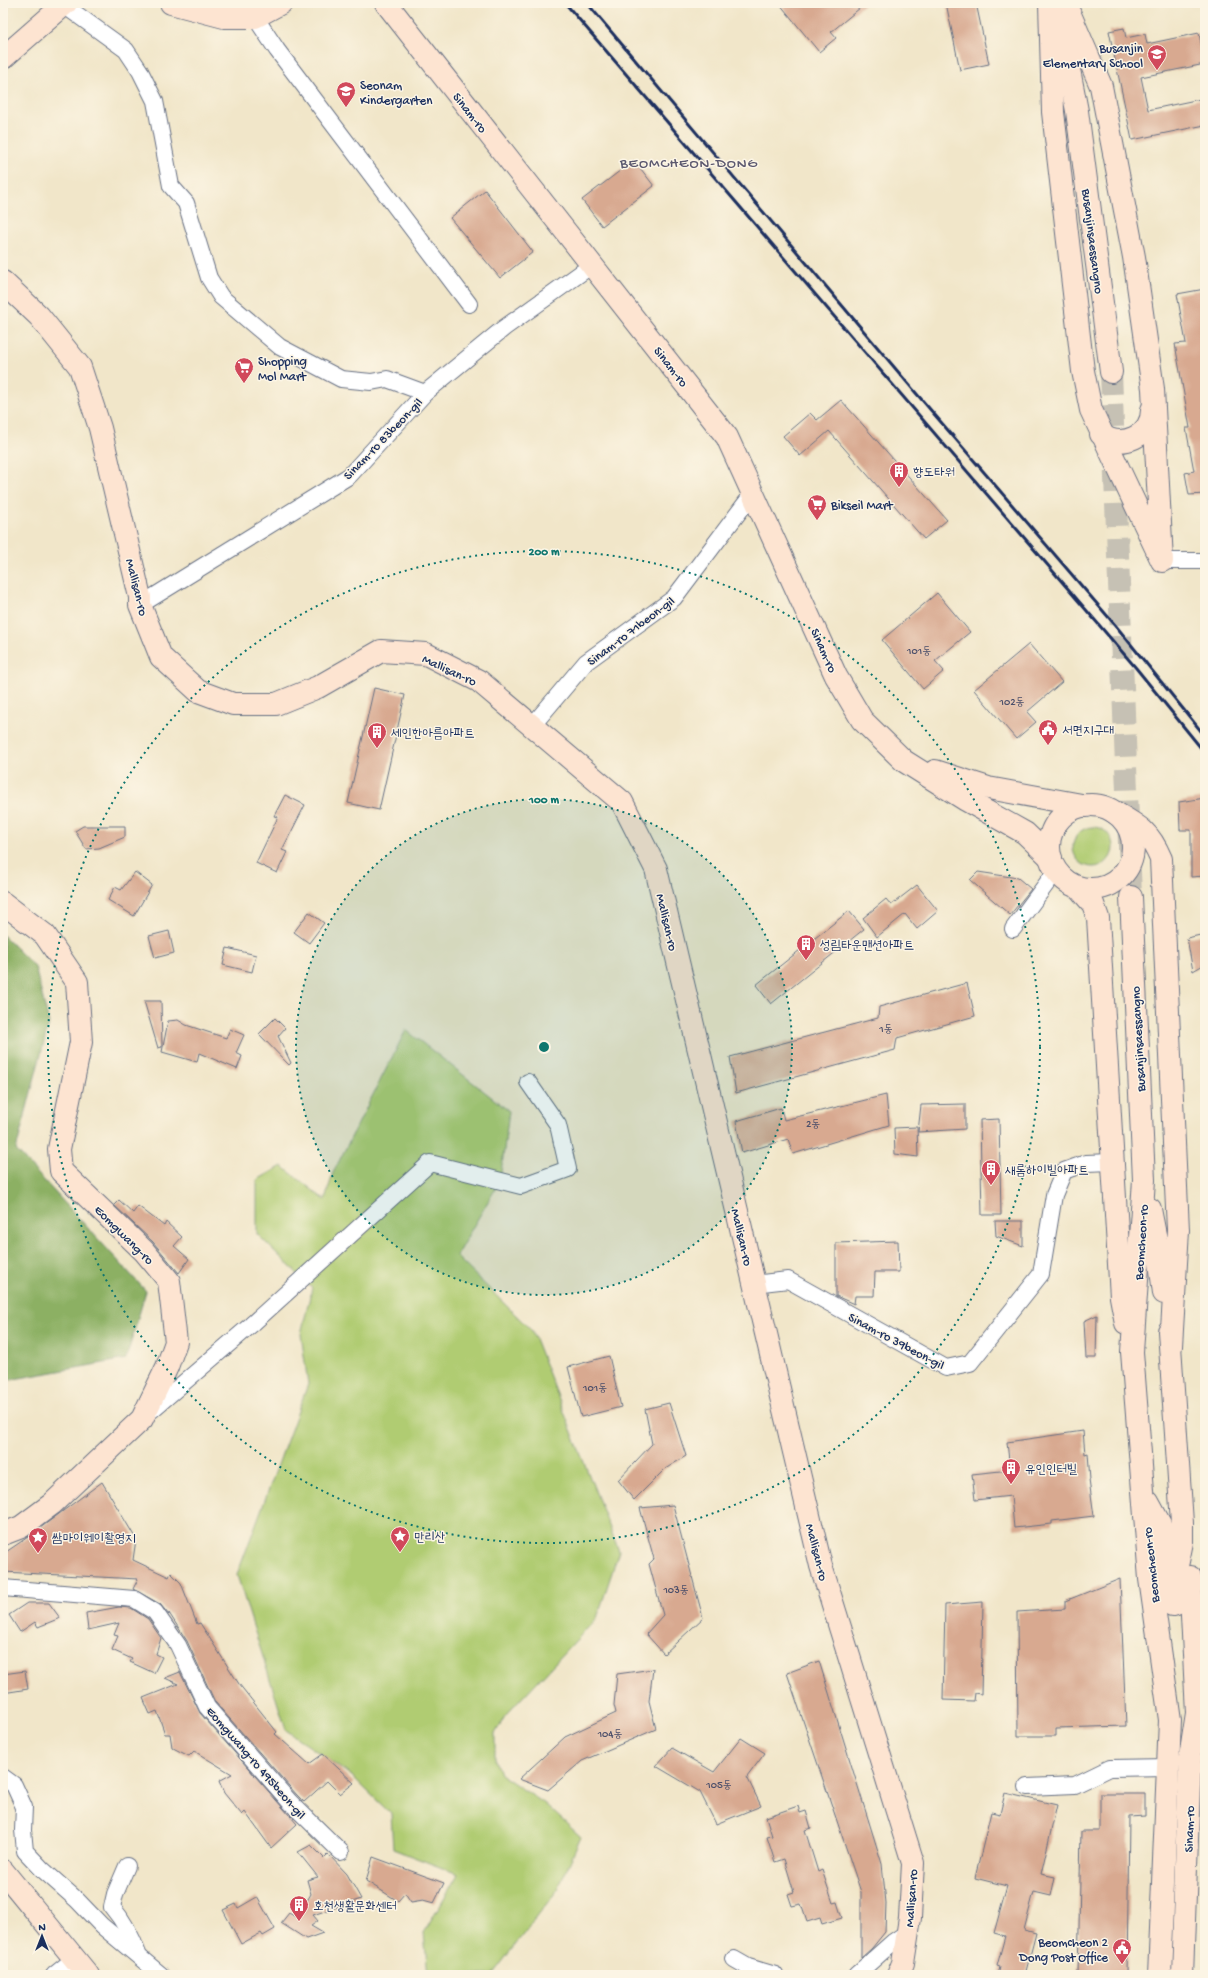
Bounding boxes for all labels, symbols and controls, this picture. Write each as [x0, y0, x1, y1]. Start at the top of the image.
place label: Busanjin Elementary School [1043, 42, 1144, 72]
school or university icon: Busanjin Elementary School [1146, 43, 1168, 71]
place label: Seonam Kindergarten [360, 79, 433, 109]
school or university icon: Seonam Kindergarten [335, 80, 357, 108]
street label: Sinam-ro [449, 90, 490, 137]
district label: BEOMCHEON-DONG [619, 155, 758, 173]
street label: Busanjinsaessangno [1078, 187, 1105, 295]
street label: Sinam-ro [650, 344, 691, 391]
place label: Shopping Mol Mart [258, 355, 308, 385]
supermarket icon: Shopping Mol Mart [233, 356, 255, 384]
street label: Sinam-ro 83beon-gil [341, 396, 427, 484]
building icon: 향도타워 [888, 460, 910, 488]
place label: 향도타워 [913, 466, 955, 481]
supermarket icon: Bikseil Mart [806, 493, 828, 521]
place label: Bikseil Mart [830, 499, 894, 514]
text: 200 m [529, 546, 560, 560]
street label: Mallisan-ro [121, 557, 150, 618]
street label: Sinam-ro 71beon-gil [585, 594, 678, 670]
street label: Sinam-ro [806, 627, 839, 676]
house number: 101동 [906, 646, 931, 658]
street label: Mallisan-ro [419, 652, 479, 691]
house number: 102동 [999, 697, 1025, 709]
public building icon: 서면지구대 [1037, 718, 1059, 746]
building icon: 세인한아름아파트 [366, 721, 388, 749]
place label: 서면지구대 [1062, 724, 1114, 739]
place label: 세인한아름아파트 [391, 727, 475, 742]
text: 100 m [528, 794, 559, 808]
street label: Mallisan-ro [652, 892, 679, 953]
building icon: 성림타운맨션아파트 [795, 933, 817, 961]
place label: 성림타운맨션아파트 [820, 939, 914, 954]
street label: Busanjinsaessangno [1129, 985, 1150, 1093]
house number: 1동 [878, 1024, 893, 1036]
centre of rings [537, 1040, 551, 1054]
house number: 2동 [806, 1119, 820, 1131]
building icon: 새롬하이빌아파트 [980, 1158, 1002, 1186]
place label: 새롬하이빌아파트 [1005, 1164, 1089, 1179]
street label: Eomgwang-ro [90, 1203, 156, 1269]
street label: Beomcheon-ro [1132, 1204, 1153, 1282]
street label: Mallisan-ro [727, 1207, 754, 1268]
street label: Sinam-ro 39beon-gil [845, 1310, 947, 1374]
house number: 101동 [582, 1383, 607, 1395]
building icon: 유인인터빌 [1000, 1457, 1022, 1485]
place label: 유인인터빌 [1025, 1463, 1078, 1478]
street label: Mallisan-ro [801, 1522, 830, 1583]
place icon: 만리산 [389, 1525, 411, 1553]
place icon: 쌈마이웨이촬영지 [27, 1526, 49, 1554]
street label: Beomcheon-ro [1141, 1526, 1164, 1604]
place label: 쌈마이웨이촬영지 [52, 1531, 136, 1547]
place label: 만리산 [414, 1531, 445, 1546]
house number: 103동 [662, 1585, 689, 1597]
street label: Eomgwang-ro 495beon-gil [202, 1704, 308, 1823]
house number: 104동 [597, 1729, 623, 1741]
house number: 105동 [705, 1780, 732, 1792]
street label: Sinam-ro [1182, 1805, 1199, 1853]
street label: Mallisan-ro [903, 1868, 922, 1928]
building icon: 호천생활문화센터 [288, 1894, 310, 1922]
place label: 호천생활문화센터 [313, 1899, 397, 1915]
north arrow [22, 1916, 62, 1956]
text: N [38, 1922, 46, 1934]
place label: Beomcheon 2 Dong Post Office [1018, 1936, 1109, 1966]
public building icon: Beomcheon 2 Dong Post Office [1111, 1937, 1133, 1965]

